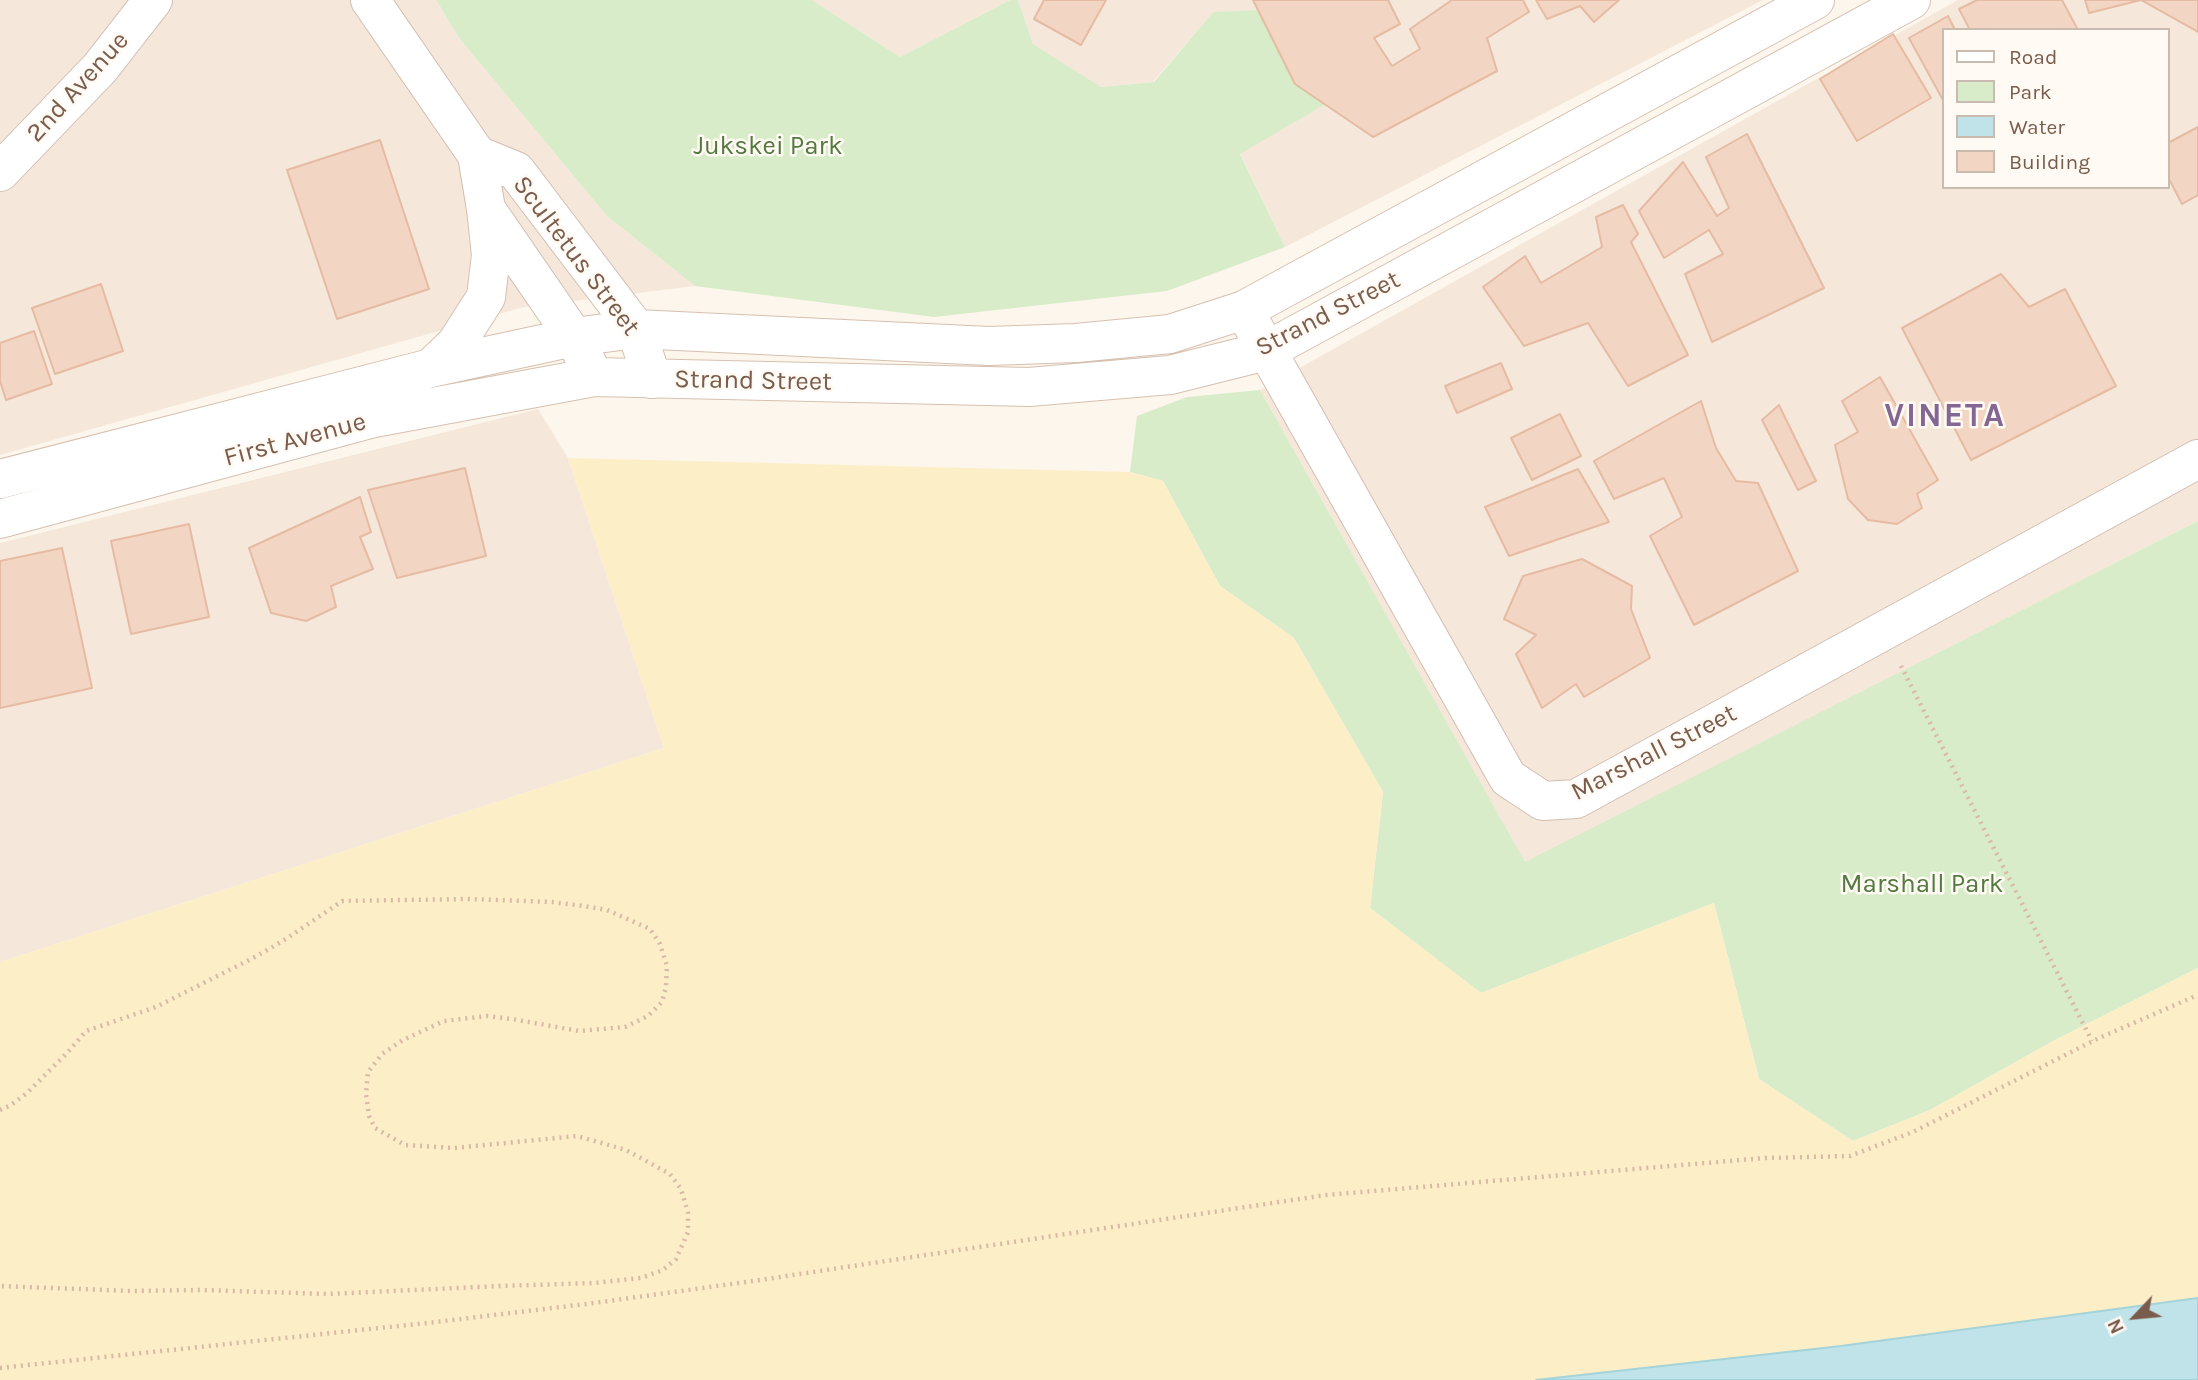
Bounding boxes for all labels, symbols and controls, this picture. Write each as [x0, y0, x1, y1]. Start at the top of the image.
street label: 2nd Avenue [20, 25, 136, 149]
legend [1942, 28, 2170, 189]
text: Road [2009, 45, 2057, 69]
text: Park [2009, 80, 2052, 104]
text: Water [2009, 115, 2065, 139]
park label: Jukskei Park [693, 131, 843, 163]
text: Building [2009, 150, 2090, 174]
street label: Scultetus Street [506, 170, 646, 342]
street label: Strand Street [1251, 264, 1405, 364]
street label: Strand Street [674, 364, 832, 398]
district label: VINETA [1885, 397, 2005, 437]
street label: First Avenue [220, 406, 370, 474]
street label: Marshall Street [1566, 698, 1742, 808]
park label: Marshall Park [1841, 869, 2003, 901]
north arrow [2100, 1282, 2170, 1352]
text: N [2103, 1315, 2129, 1337]

